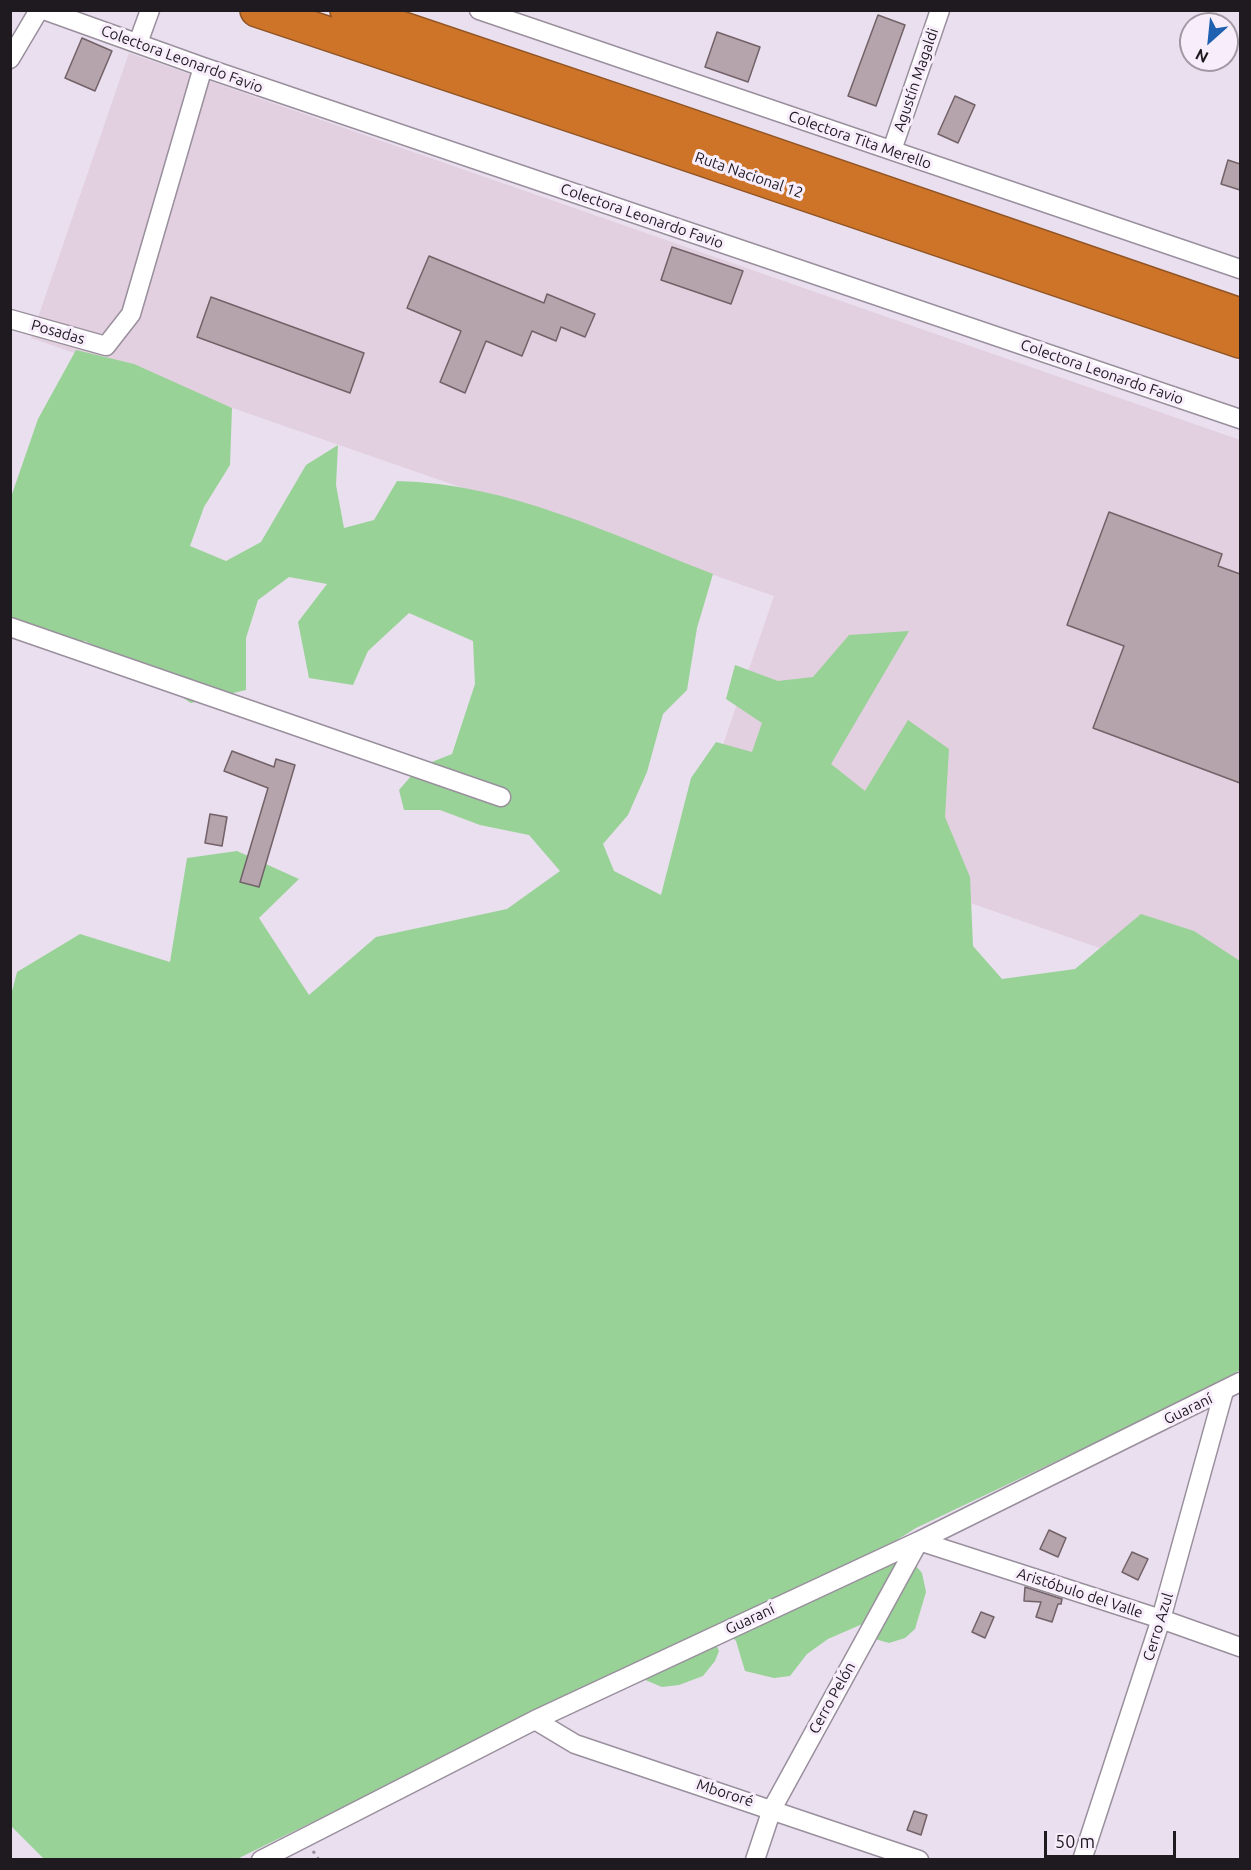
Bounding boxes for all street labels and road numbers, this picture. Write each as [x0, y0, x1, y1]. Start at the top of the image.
street label: Colectora Leonardo Favio [99, 21, 265, 97]
street label: Agustín Magaldi [890, 26, 942, 134]
street label: Colectora Tita Merello [786, 107, 934, 173]
street label: Ruta Nacional 12 [693, 148, 805, 202]
street label: Colectora Leonardo Favio [558, 180, 726, 252]
street label: Posadas [29, 316, 87, 348]
street label: Colectora Leonardo Favio [1018, 336, 1186, 408]
street label: Guaraní [1161, 1390, 1215, 1428]
street label: Aristóbulo del Valle [1015, 1564, 1145, 1622]
street label: Cerro Azul [1139, 1591, 1177, 1663]
street label: Guaraní [723, 1600, 777, 1638]
street label: Cerro Pelón [805, 1659, 859, 1737]
street label: Mbororé [694, 1775, 756, 1811]

